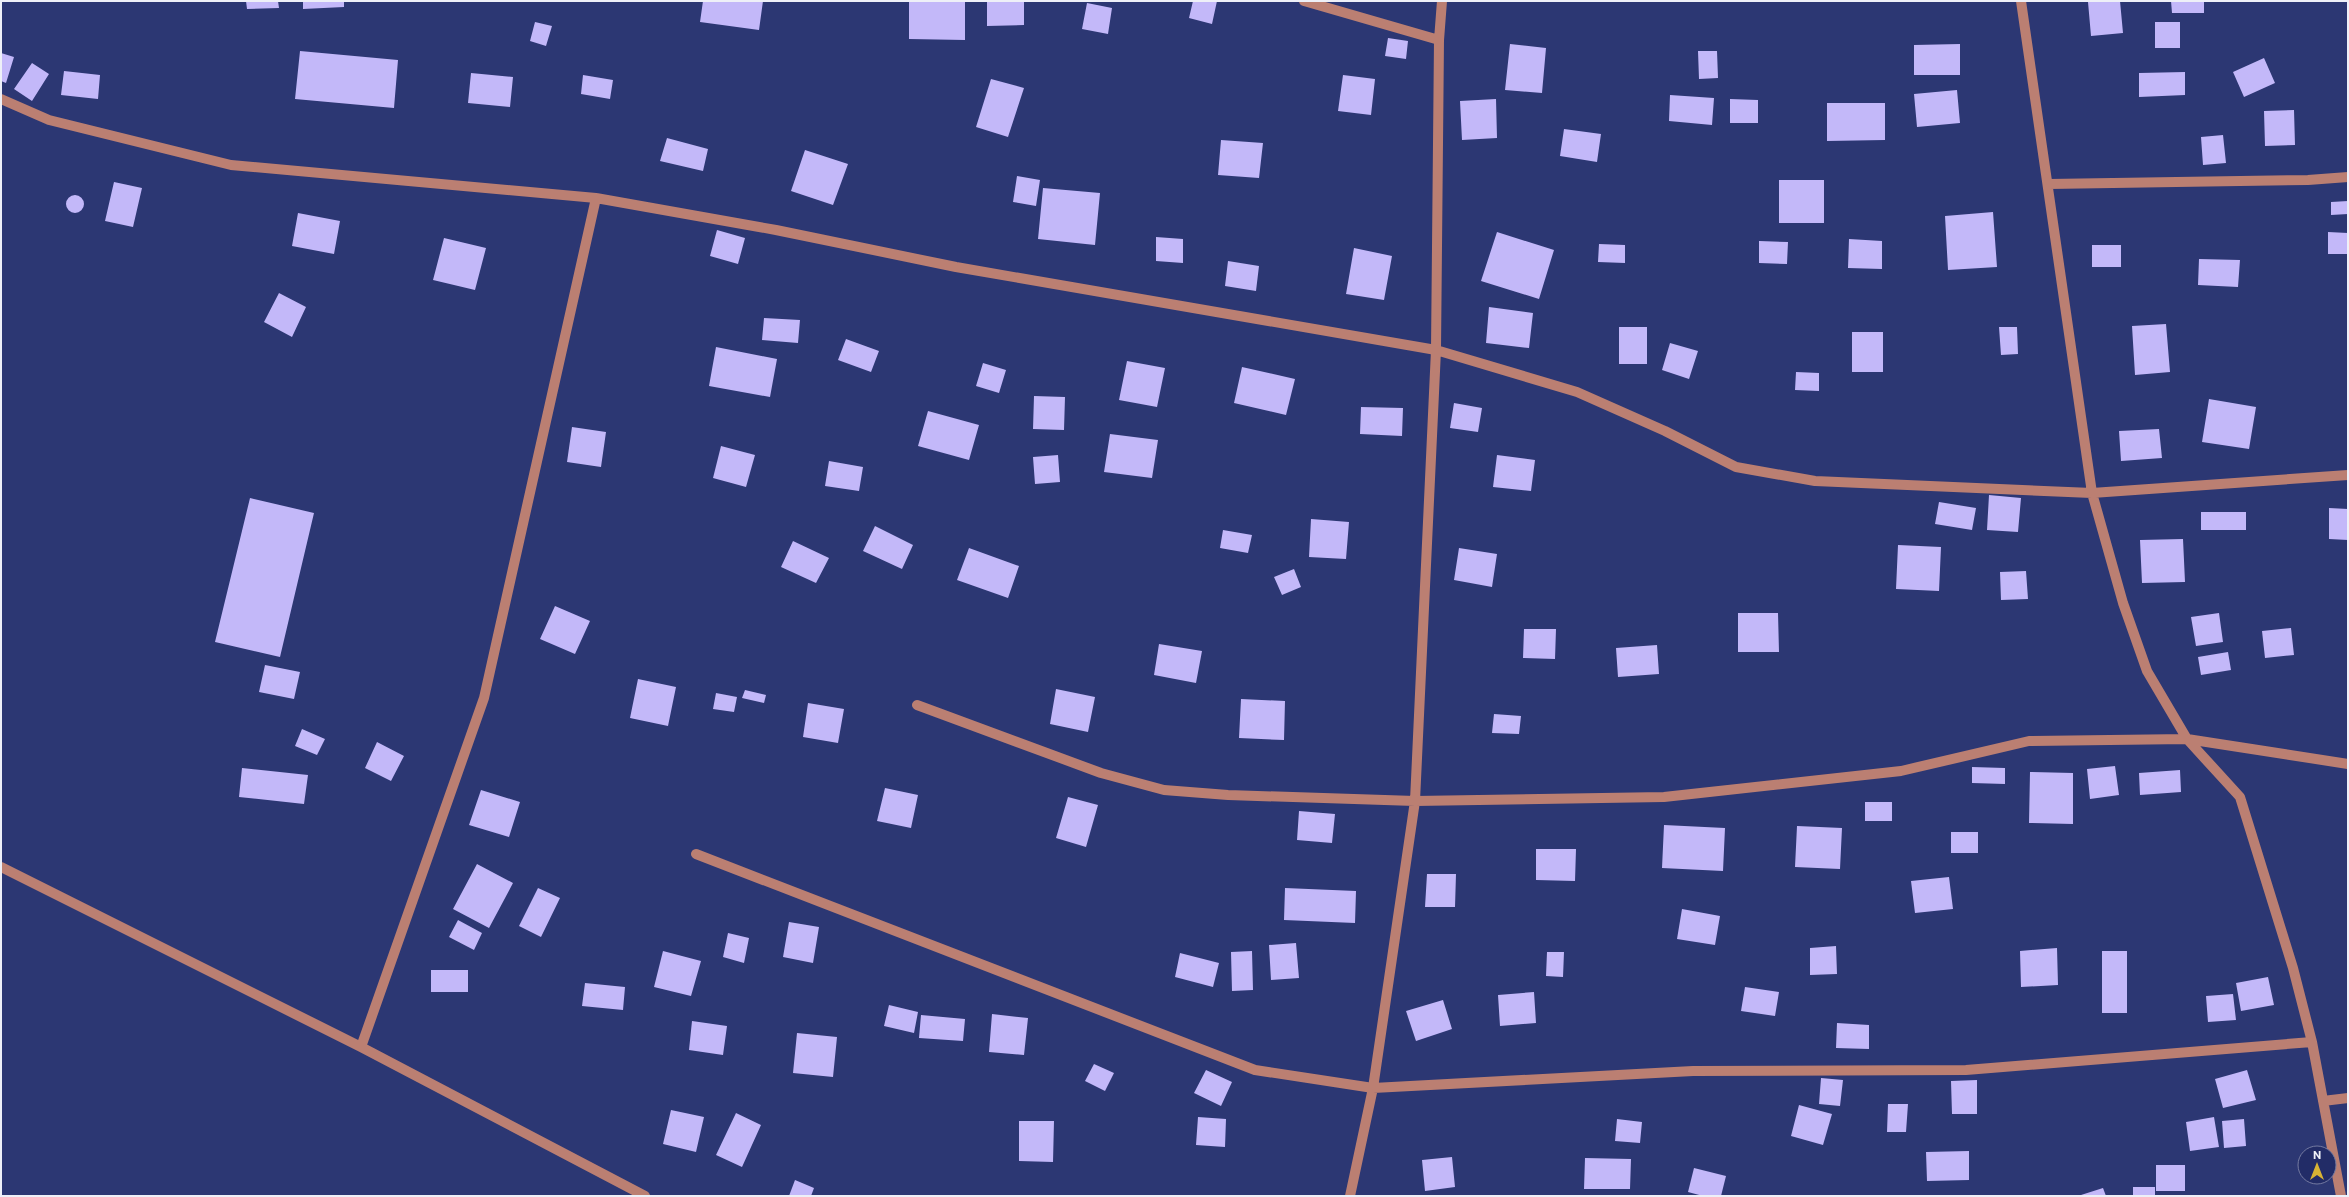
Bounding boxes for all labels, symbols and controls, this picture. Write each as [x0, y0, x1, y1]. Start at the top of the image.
north arrow [2297, 1145, 2337, 1185]
text: N [2313, 1148, 2321, 1161]

